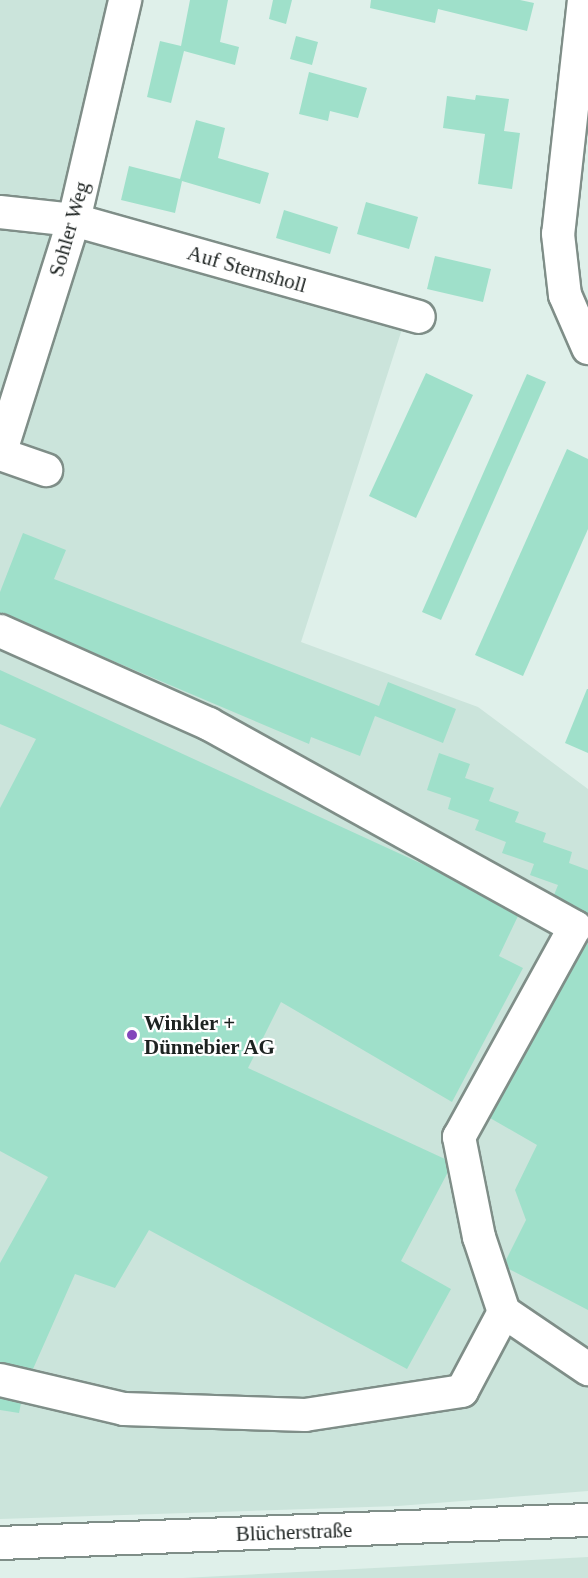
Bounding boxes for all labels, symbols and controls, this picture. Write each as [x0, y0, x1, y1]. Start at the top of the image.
street label: Sohler Weg [43, 178, 95, 280]
street label: Auf Sternsholl [184, 240, 310, 298]
place label: Winkler + Dünnebier AG [144, 1010, 276, 1060]
marker: Winkler + Dünnebier AG [125, 1028, 139, 1042]
street label: Blücherstraße [235, 1517, 353, 1547]

